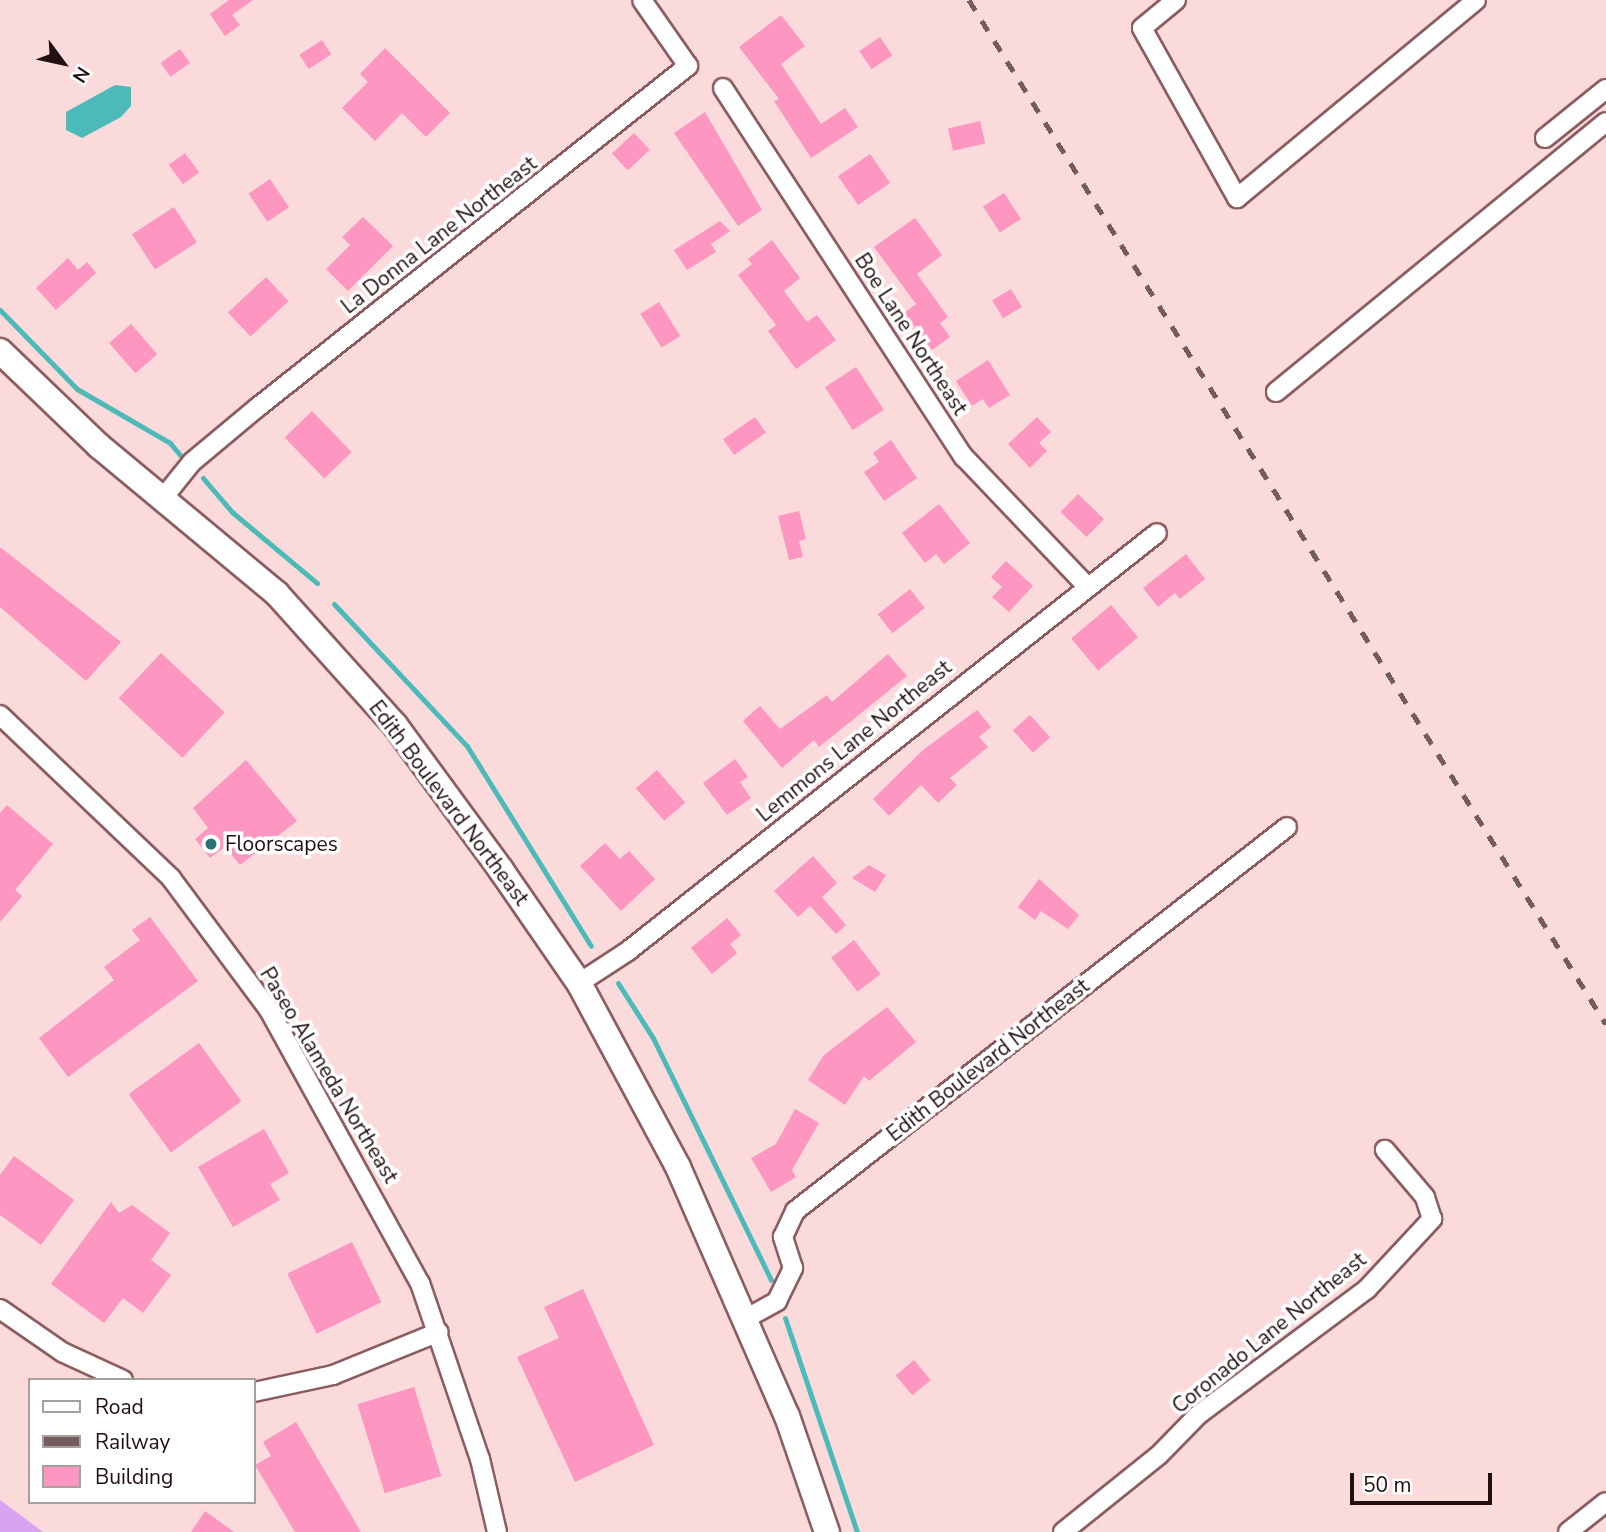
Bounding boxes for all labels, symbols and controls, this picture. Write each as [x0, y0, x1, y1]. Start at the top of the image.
north arrow [28, 28, 98, 98]
text: N [66, 61, 95, 87]
street label: La Donna Lane Northeast [336, 151, 542, 319]
street label: Boe Lane Northeast [849, 248, 973, 420]
street label: Lemmons Lane Northeast [752, 655, 956, 827]
street label: Edith Boulevard Northeast [364, 696, 534, 910]
place label: Floorscapes [225, 831, 338, 857]
marker: Floorscapes [203, 836, 219, 852]
street label: Paseo Alameda Northeast [255, 963, 403, 1187]
street label: Edith Boulevard Northeast [882, 973, 1094, 1147]
street label: Coronado Lane Northeast [1167, 1247, 1371, 1419]
legend [28, 1378, 256, 1504]
text: Road [95, 1393, 144, 1421]
text: Railway [95, 1428, 170, 1456]
scale bar [1354, 1458, 1496, 1502]
text: Building [95, 1463, 173, 1491]
text: 50 m [1363, 1471, 1412, 1499]

